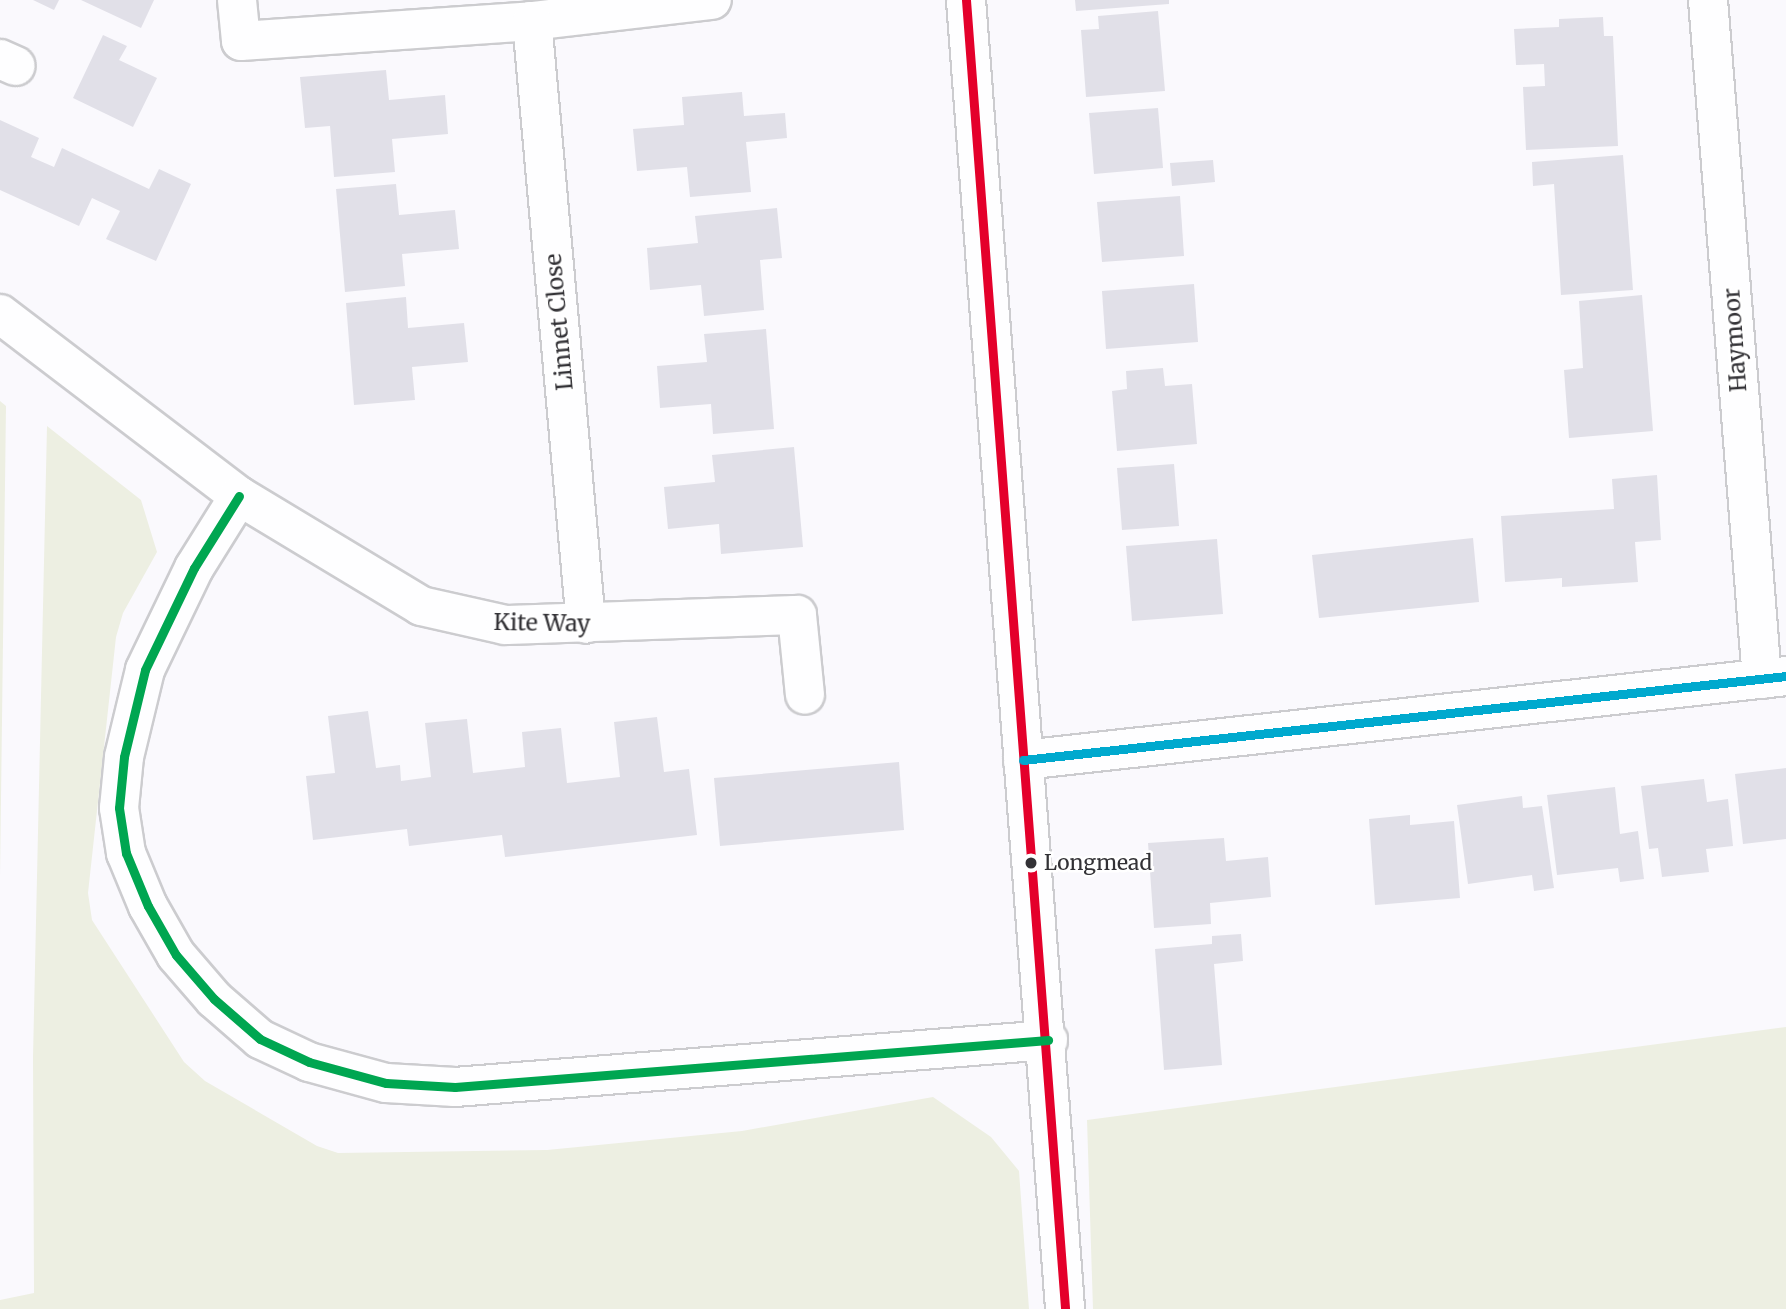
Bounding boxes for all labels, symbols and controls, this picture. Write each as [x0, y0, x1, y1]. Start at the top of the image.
street label: Linnet Close [539, 252, 579, 392]
street label: Haymoor [1718, 287, 1752, 393]
street label: Kite Way [493, 608, 591, 638]
place label: Longmead [1044, 850, 1152, 876]
marker: Longmead [1024, 856, 1038, 870]

